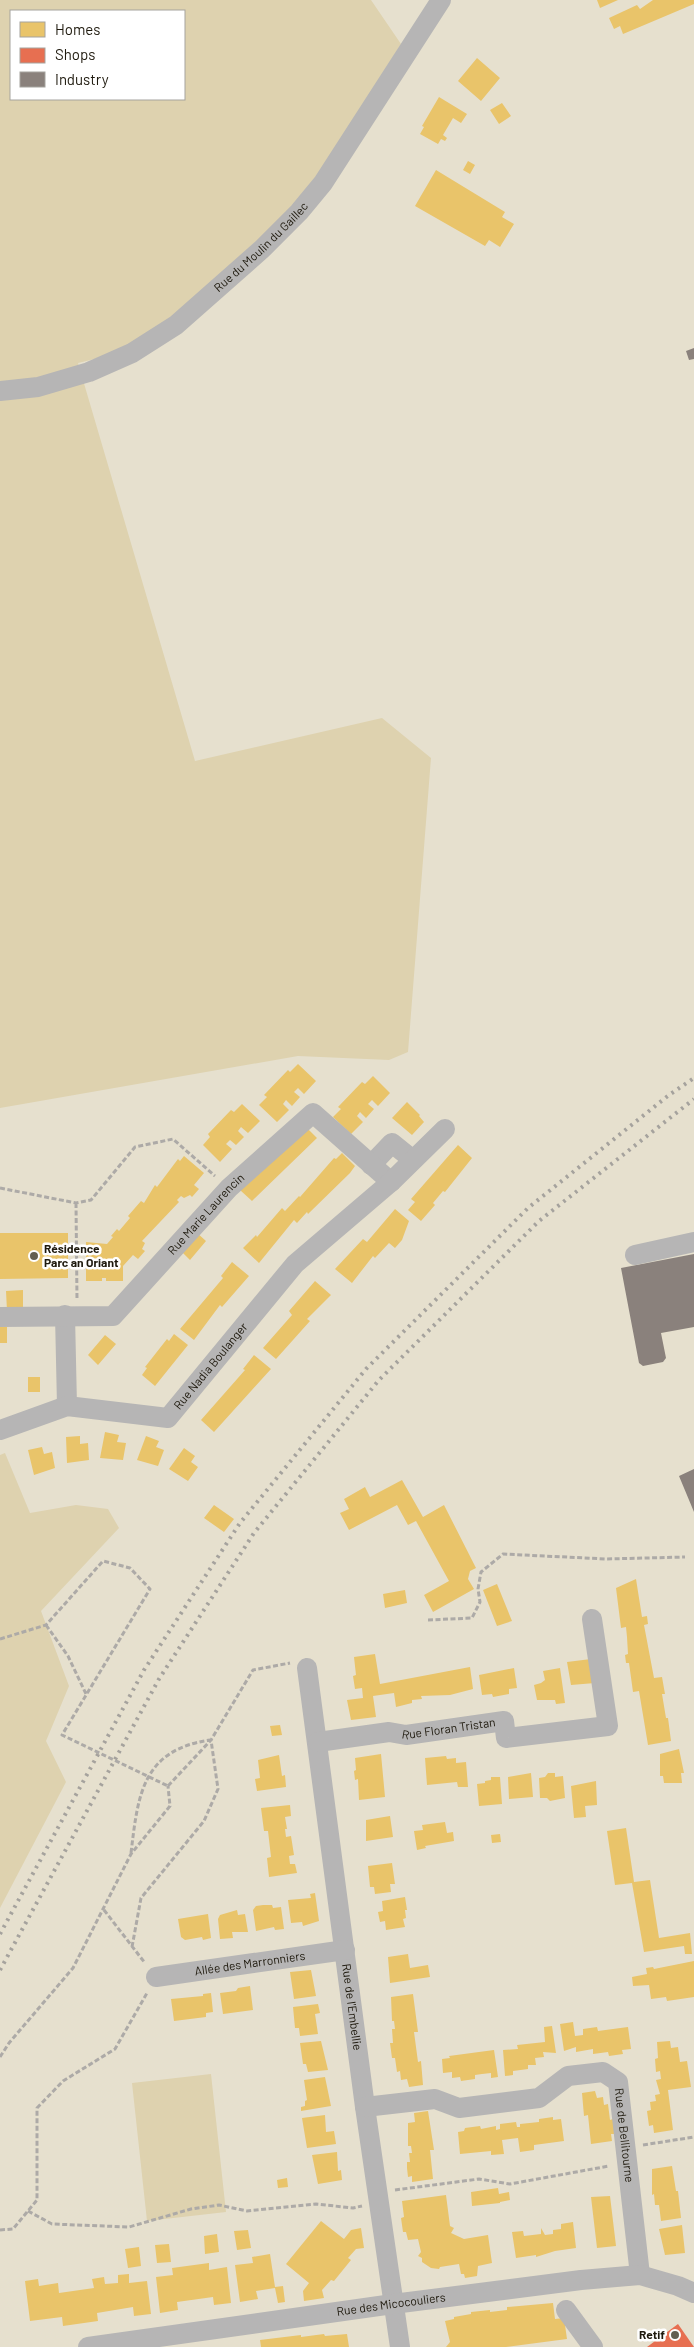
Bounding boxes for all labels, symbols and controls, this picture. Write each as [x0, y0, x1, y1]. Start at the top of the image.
legend [10, 10, 185, 100]
text: Homes [55, 20, 100, 38]
text: Shops [55, 45, 95, 63]
text: Industry [55, 70, 109, 88]
street label: Rue du Moulin du Gaillec [211, 199, 310, 294]
street label: Rue Marie Laurencin [164, 1170, 247, 1257]
place label: Résidence Parc an Oriant [44, 1241, 119, 1269]
marker: Résidence Parc an Oriant [28, 1250, 40, 1262]
street label: Rue Nadia Boulanger [170, 1319, 250, 1412]
street label: Rue Floran Tristan [401, 1714, 496, 1741]
street label: Allée des Marronniers [194, 1948, 306, 1977]
street label: Rue de l'Embellie [340, 1963, 365, 2051]
street label: Rue de Bellitourne [613, 2087, 637, 2183]
street label: Rue des Micocouliers [336, 2289, 446, 2318]
place label: Retif [639, 2327, 665, 2341]
marker: Retif [669, 2329, 681, 2341]

